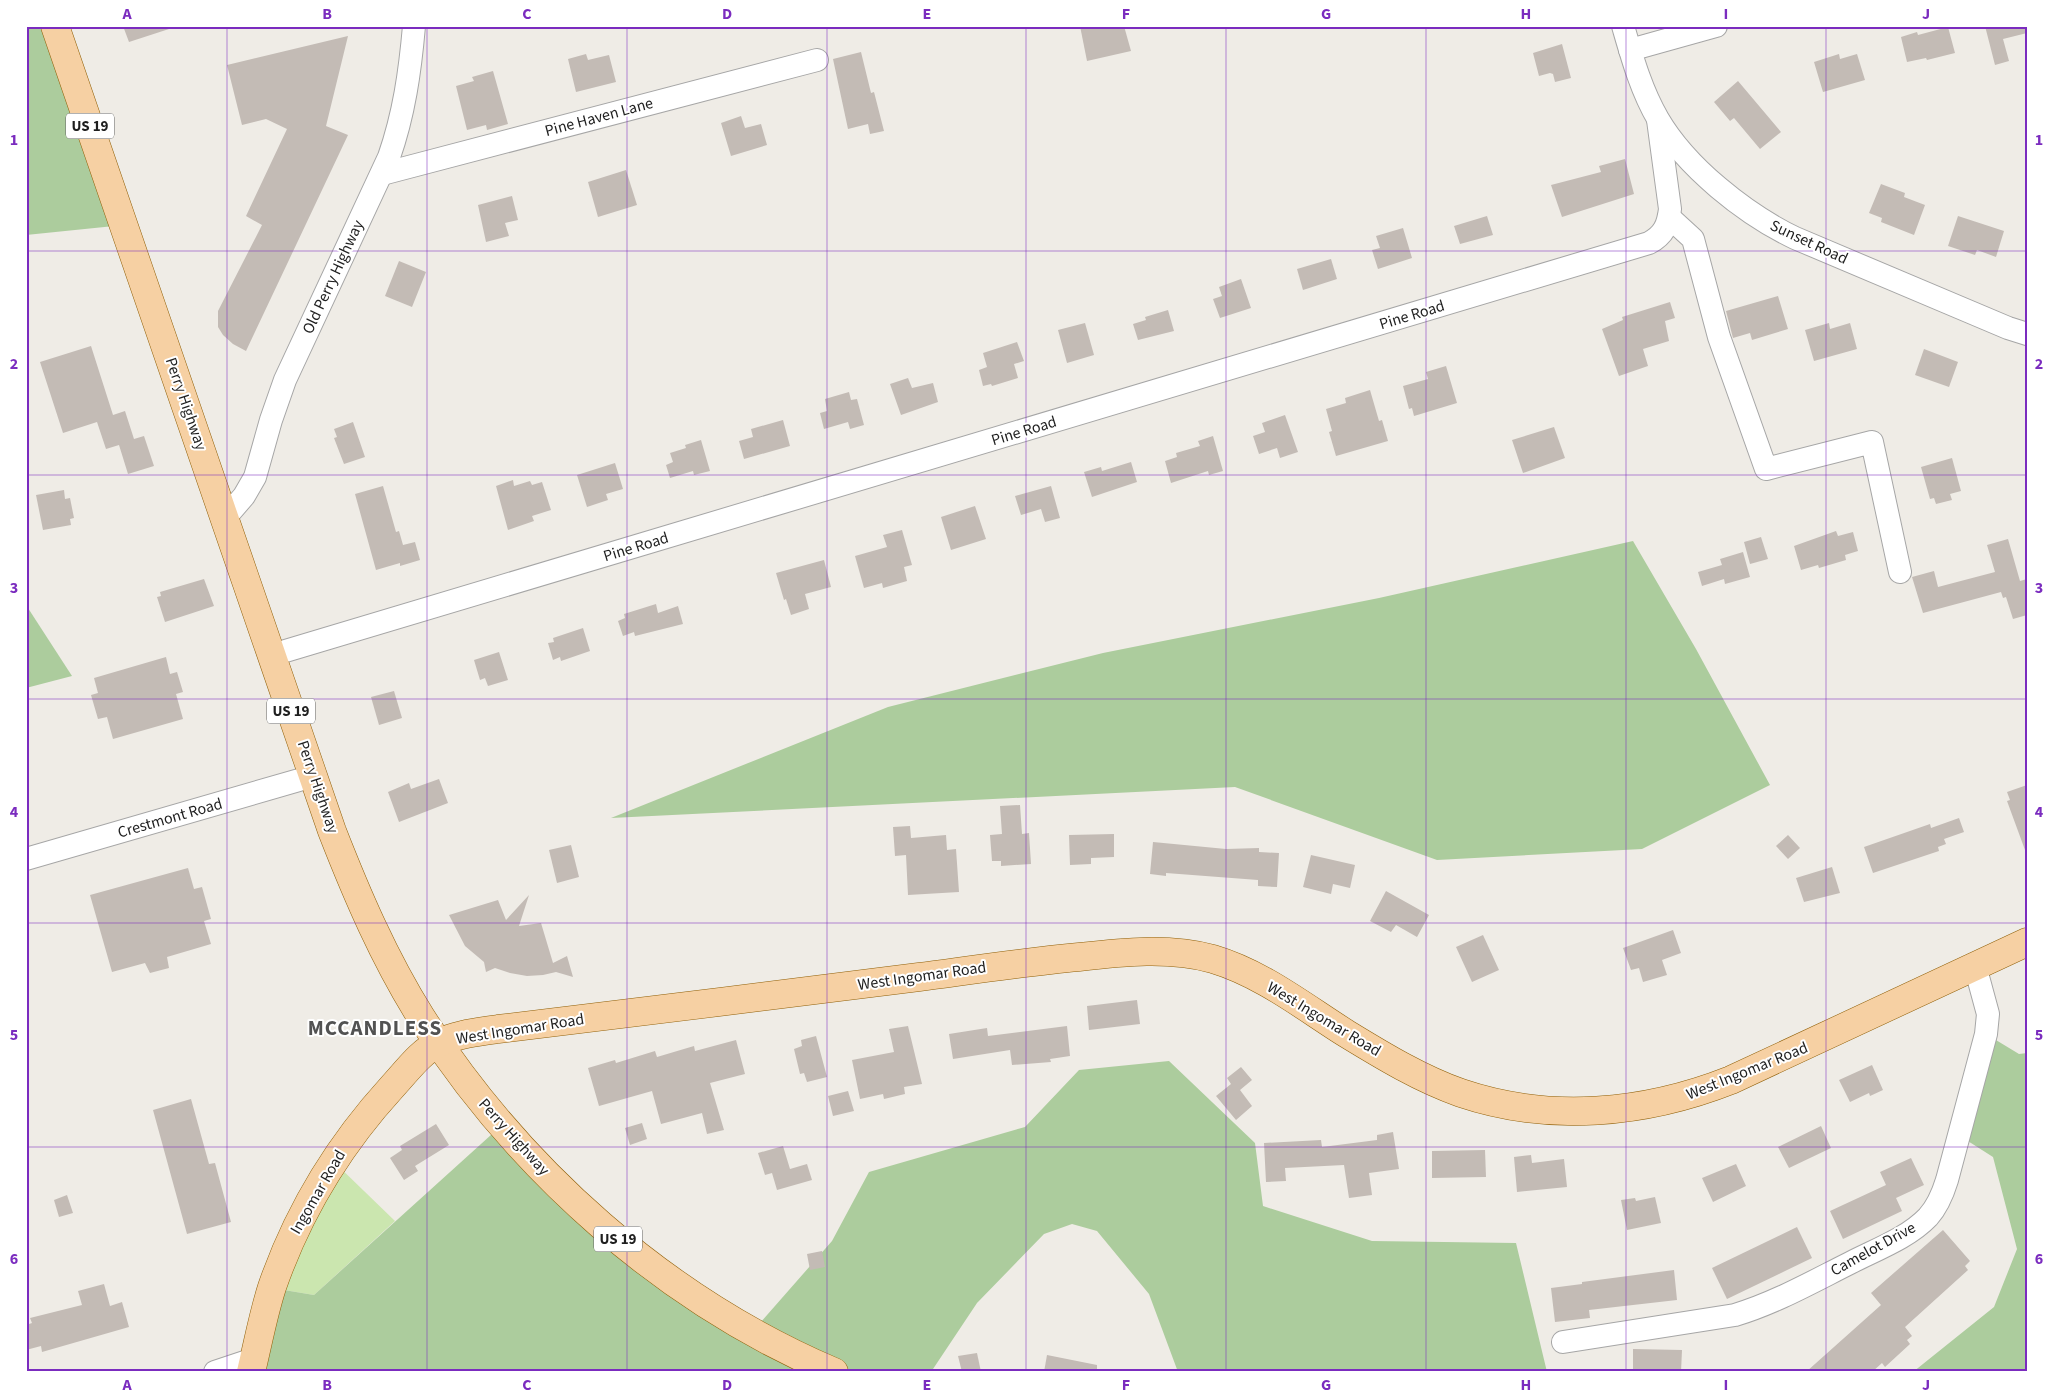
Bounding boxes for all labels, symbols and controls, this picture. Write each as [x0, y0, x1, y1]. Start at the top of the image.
text: A [121, 3, 132, 25]
text: B [322, 3, 332, 25]
text: C [522, 3, 532, 25]
text: D [722, 3, 732, 25]
text: E [923, 3, 931, 25]
text: F [1122, 3, 1130, 25]
text: G [1321, 3, 1331, 25]
text: H [1521, 3, 1531, 25]
text: I [1724, 3, 1728, 25]
text: J [1922, 3, 1930, 25]
street label: Pine Haven Lane [542, 92, 656, 142]
road number: US 19 [66, 114, 114, 138]
text: 1 [10, 129, 18, 151]
text: 1 [2035, 129, 2043, 151]
street label: Sunset Road [1767, 214, 1851, 270]
street label: Old Perry Highway [297, 216, 369, 338]
street label: Pine Road [1377, 295, 1447, 335]
text: 2 [10, 353, 18, 375]
text: 2 [2035, 353, 2043, 375]
street label: Perry Highway [160, 355, 212, 454]
street label: Pine Road [989, 411, 1059, 451]
street label: Pine Road [601, 527, 671, 567]
text: 3 [10, 577, 18, 599]
text: 3 [2035, 577, 2043, 599]
road number: US 19 [267, 698, 315, 724]
street label: Perry Highway [292, 738, 344, 837]
street label: Crestmont Road [115, 793, 225, 843]
text: 4 [10, 801, 19, 823]
text: 4 [2035, 801, 2044, 823]
street label: West Ingomar Road [856, 956, 988, 996]
street label: West Ingomar Road [1263, 976, 1385, 1062]
street label: West Ingomar Road [454, 1008, 586, 1050]
district label: MCCANDLESS [308, 1013, 442, 1043]
text: 5 [10, 1024, 18, 1046]
text: 5 [2035, 1024, 2043, 1046]
street label: West Ingomar Road [1683, 1037, 1811, 1105]
street label: Perry Highway [473, 1094, 555, 1181]
street label: Ingomar Road [285, 1146, 351, 1238]
street label: Camelot Drive [1826, 1217, 1920, 1281]
road number: US 19 [594, 1226, 642, 1252]
text: 6 [10, 1248, 18, 1270]
text: 6 [2035, 1248, 2043, 1270]
text: A [121, 1374, 132, 1396]
text: B [322, 1374, 332, 1396]
text: C [522, 1374, 532, 1396]
text: D [722, 1374, 732, 1396]
text: E [923, 1374, 931, 1396]
text: F [1122, 1374, 1130, 1396]
text: G [1321, 1374, 1331, 1396]
text: H [1521, 1374, 1531, 1396]
text: I [1724, 1374, 1728, 1396]
text: J [1922, 1374, 1930, 1396]

